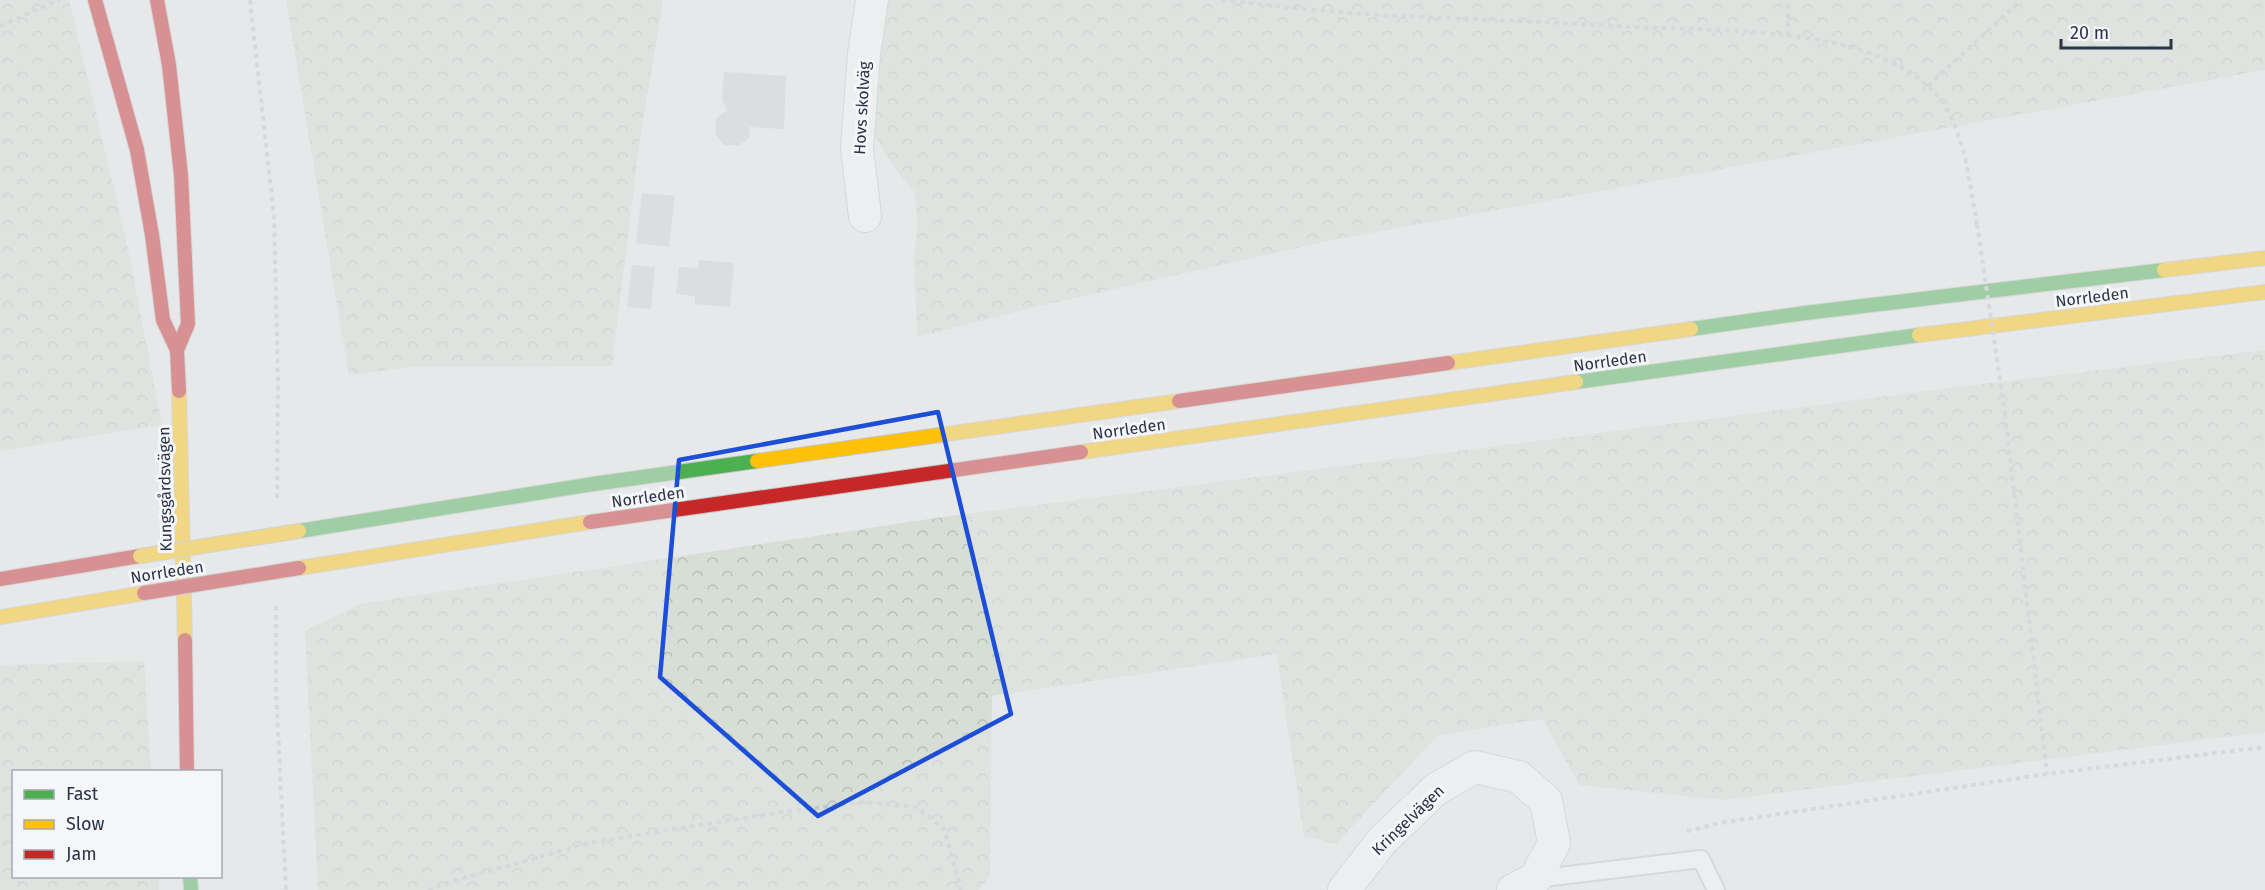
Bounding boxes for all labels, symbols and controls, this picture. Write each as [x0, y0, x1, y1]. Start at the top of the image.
scale bar [2061, 12, 2170, 50]
text: 20 m [2070, 22, 2109, 44]
street label: Hovs skolväg [850, 60, 874, 155]
street label: Norrleden [2054, 283, 2130, 311]
street label: Norrleden [1572, 346, 1648, 376]
street label: Norrleden [1091, 414, 1167, 444]
street label: Kungsgårdsvägen [154, 426, 176, 552]
street label: Norrleden [610, 482, 686, 512]
street label: Norrleden [129, 557, 205, 587]
legend [12, 770, 222, 878]
street label: Kringelvägen [1368, 781, 1448, 859]
text: Fast [66, 783, 99, 805]
text: Slow [66, 813, 105, 835]
text: Jam [66, 843, 97, 865]

